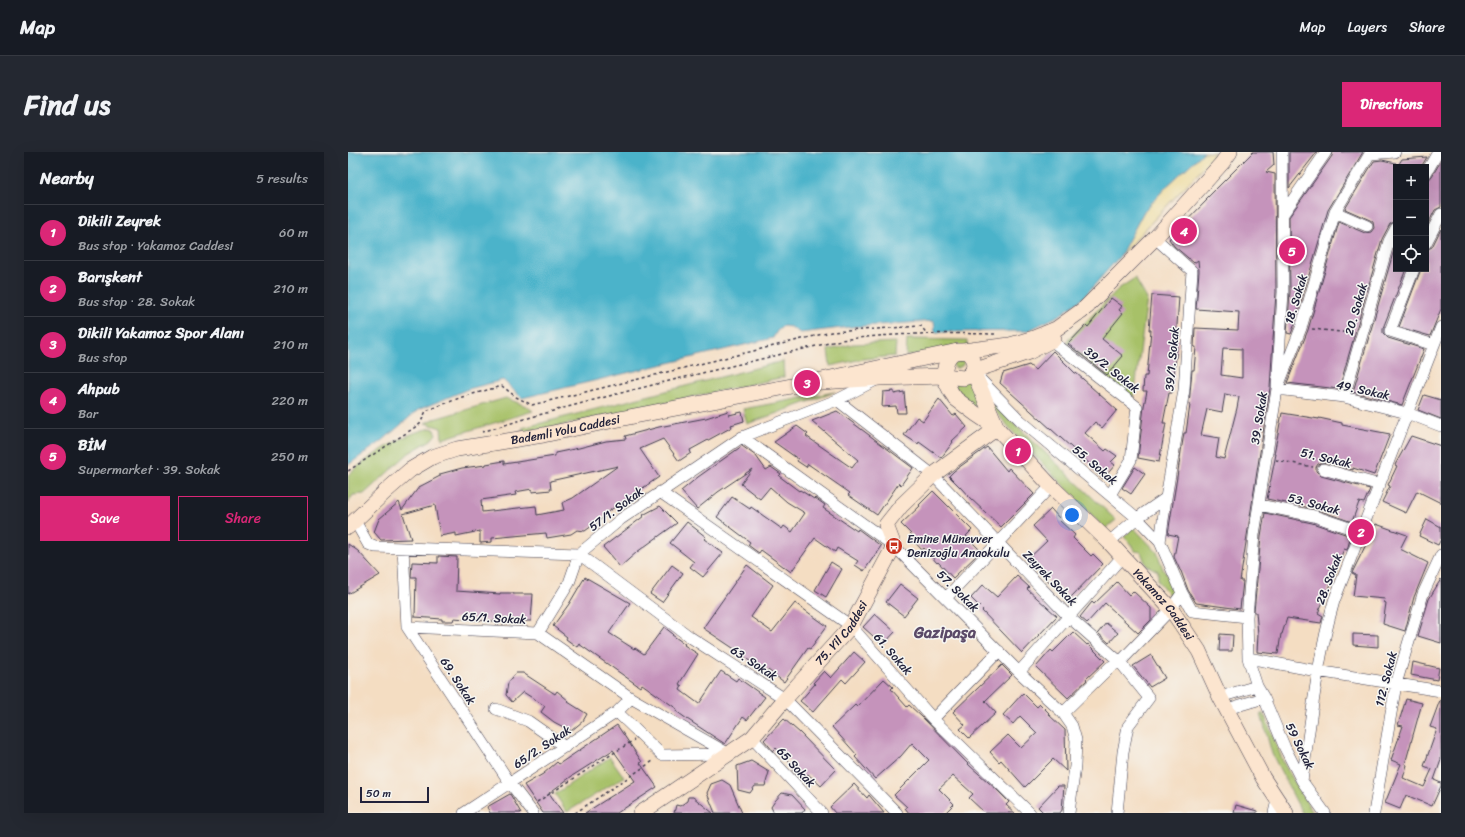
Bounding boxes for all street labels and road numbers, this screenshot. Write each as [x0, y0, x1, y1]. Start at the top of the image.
street label: 18. Sokak [1278, 271, 1314, 327]
street label: 20. Sokak [1338, 280, 1374, 338]
street label: 39/1. Sokak [1158, 325, 1186, 392]
street label: 39/2. Sokak [1079, 341, 1145, 399]
street label: 49. Sokak [1334, 374, 1392, 407]
street label: 39. Sokak [1244, 389, 1274, 446]
street label: Bademli Yolu Caddesi [509, 408, 623, 451]
street label: 55. Sokak [1067, 439, 1123, 491]
street label: 51. Sokak [1298, 441, 1354, 475]
street label: 57/1. Sokak [584, 480, 649, 537]
street label: 53. Sokak [1286, 487, 1343, 522]
street label: Zeyrek Sokak [1017, 545, 1083, 612]
street label: 28. Sokak [1309, 550, 1349, 608]
street label: Yakamoz Caddesi [1127, 563, 1200, 645]
street label: 57. Sokak [931, 564, 985, 618]
street label: 75. Yil Caddesi [809, 596, 874, 671]
street label: 65/1. Sokak [461, 605, 527, 631]
street label: 61. Sokak [868, 627, 918, 681]
street label: 63. Sokak [726, 639, 783, 687]
street label: 112. Sokak [1369, 648, 1404, 709]
street label: 69. Sokak [434, 653, 482, 710]
street label: 65/2. Sokak [508, 719, 576, 775]
street label: 59 Sokak [1279, 719, 1321, 774]
street label: 65 Sokak [771, 741, 821, 793]

